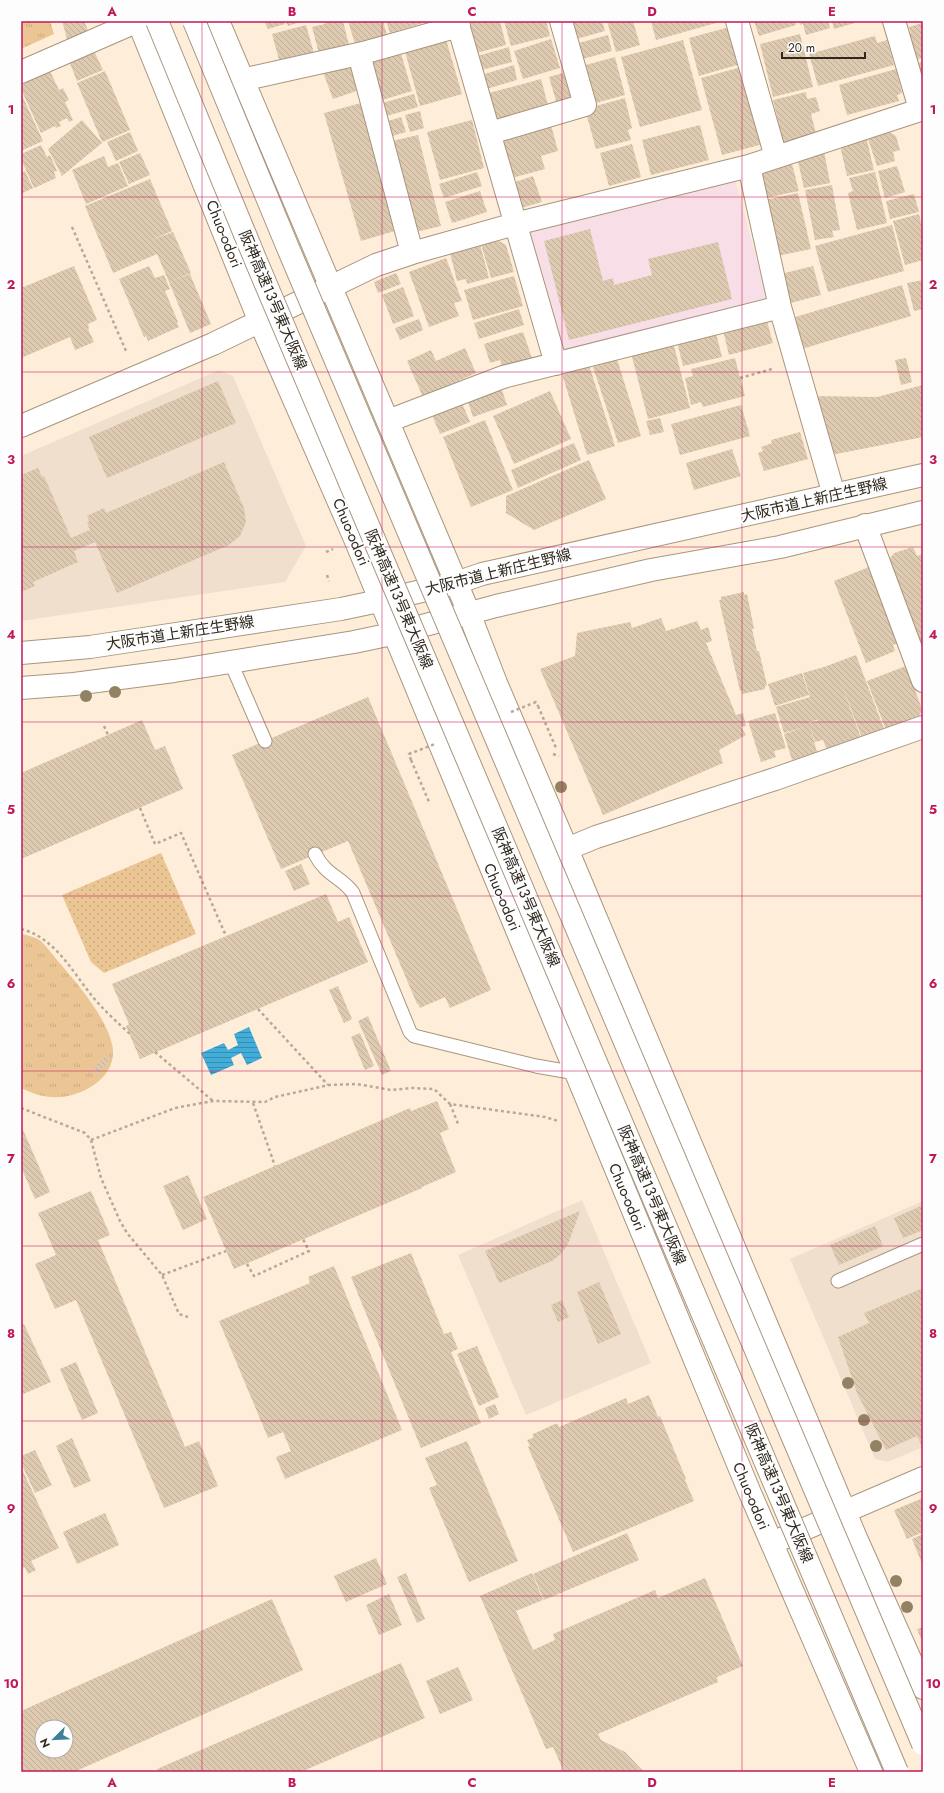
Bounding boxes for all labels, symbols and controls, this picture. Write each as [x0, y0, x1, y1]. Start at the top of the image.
text: A [106, 2, 117, 21]
text: B [288, 2, 297, 21]
text: C [467, 2, 477, 21]
text: D [647, 2, 657, 21]
text: E [828, 2, 836, 21]
scale bar [782, 34, 865, 60]
text: 20 m [788, 39, 815, 57]
text: 1 [8, 100, 14, 119]
text: 1 [930, 100, 936, 119]
street label: Chuo-odori [200, 197, 248, 271]
street label: 阪神高速13号東大阪線 [234, 227, 312, 373]
text: 2 [7, 275, 15, 294]
text: 2 [929, 275, 937, 294]
text: 3 [7, 450, 15, 469]
text: 3 [929, 450, 937, 469]
street label: 大阪市道上新庄生野線 [738, 472, 890, 528]
street label: Chuo-odori [327, 495, 375, 569]
street label: 阪神高速13号東大阪線 [360, 526, 438, 672]
street label: 大阪市道上新庄生野線 [423, 543, 573, 601]
street label: 大阪市道上新庄生野線 [104, 610, 256, 656]
text: 4 [6, 625, 16, 644]
text: 4 [928, 625, 938, 644]
text: 5 [7, 800, 15, 819]
text: 5 [929, 800, 937, 819]
street label: 阪神高速13号東大阪線 [487, 824, 565, 970]
street label: Chuo-odori [478, 860, 526, 934]
text: 6 [7, 974, 16, 993]
text: 6 [929, 974, 938, 993]
street label: 阪神高速13号東大阪線 [613, 1122, 691, 1268]
text: 7 [7, 1149, 15, 1168]
text: 7 [929, 1149, 937, 1168]
street label: Chuo-odori [603, 1160, 651, 1234]
text: 8 [7, 1324, 15, 1343]
text: 8 [929, 1324, 937, 1343]
street label: 阪神高速13号東大阪線 [740, 1420, 818, 1566]
street label: Chuo-odori [727, 1459, 775, 1533]
text: 9 [7, 1499, 16, 1518]
text: 9 [929, 1499, 938, 1518]
text: 10 [3, 1674, 19, 1693]
text: 10 [925, 1674, 941, 1693]
north arrow [34, 1719, 74, 1759]
text: N [36, 1736, 54, 1750]
text: A [106, 1773, 117, 1792]
text: B [288, 1773, 297, 1792]
text: C [467, 1773, 477, 1792]
text: D [647, 1773, 657, 1792]
text: E [828, 1773, 836, 1792]

